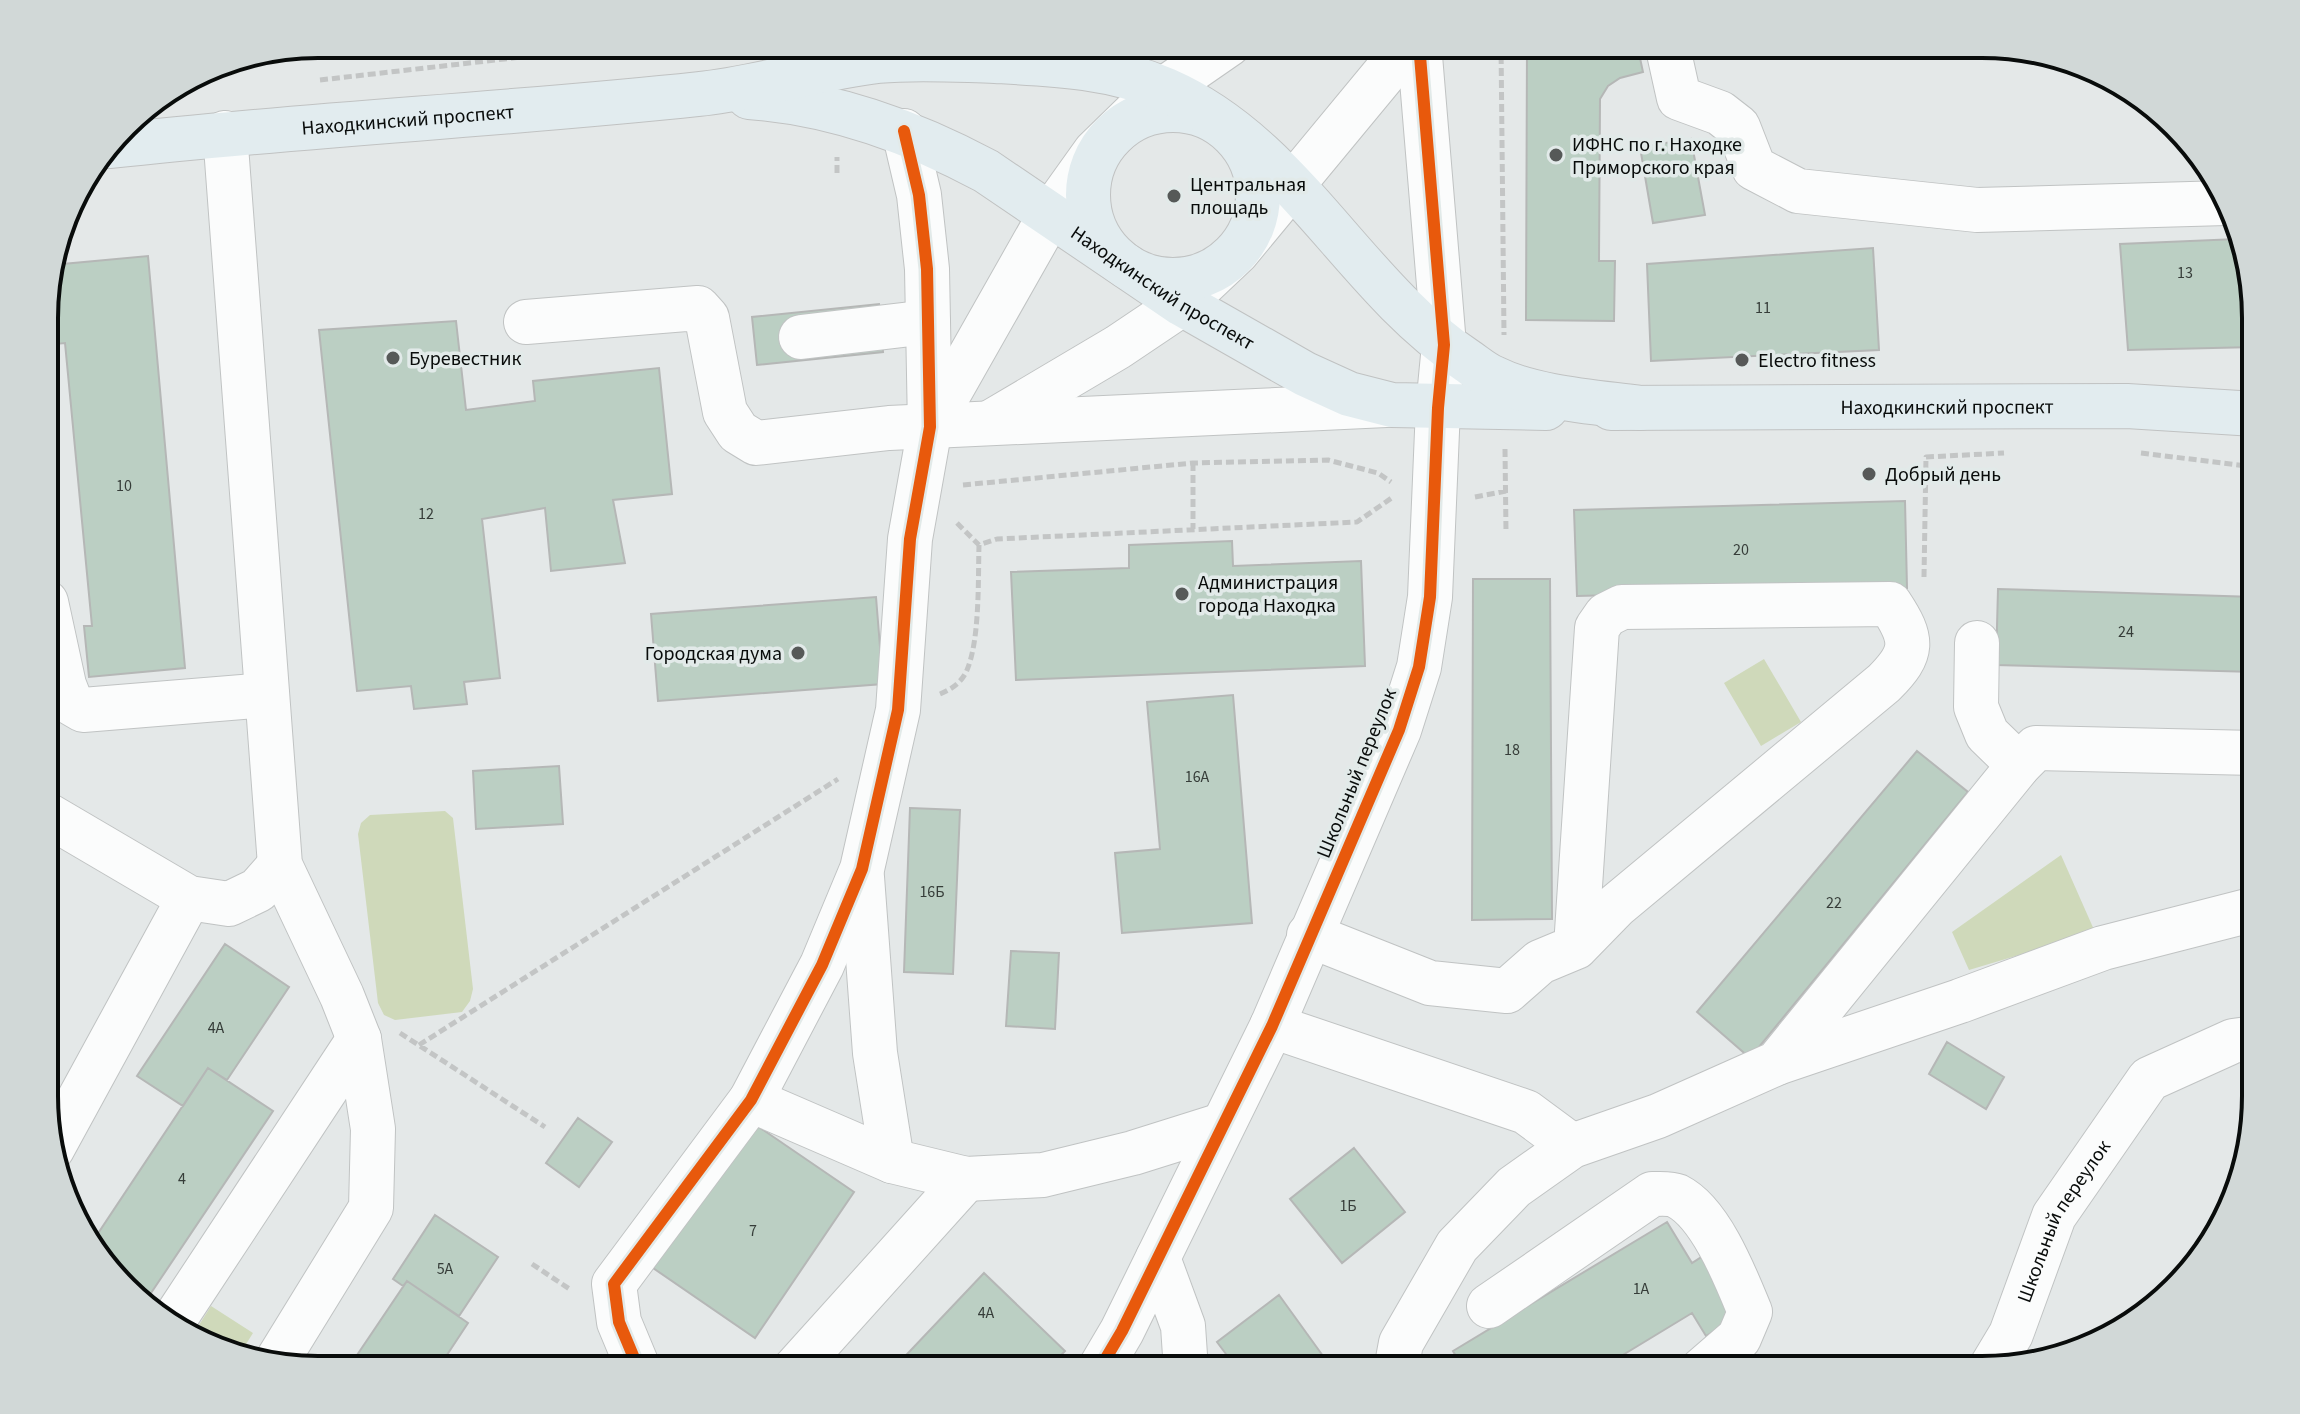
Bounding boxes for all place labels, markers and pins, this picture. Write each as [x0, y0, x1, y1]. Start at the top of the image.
place label: ИФНС по г. Находке Приморского края [1572, 131, 1742, 182]
marker: ИФНС по г. Находке Приморского края [1547, 146, 1565, 164]
place label: Центральная площадь [1190, 171, 1306, 222]
marker: Центральная площадь [1165, 187, 1183, 205]
place label: Буревестник [409, 345, 521, 373]
place label: Electro fitness [1758, 347, 1876, 375]
marker: Буревестник [384, 349, 402, 367]
marker: Electro fitness [1733, 351, 1751, 369]
place label: Добрый день [1885, 461, 2001, 489]
marker: Добрый день [1860, 465, 1878, 483]
place label: Администрация города Находка [1198, 569, 1338, 620]
marker: Администрация города Находка [1173, 585, 1191, 603]
place label: Городская дума [645, 640, 782, 668]
marker: Городская дума [789, 644, 807, 662]

